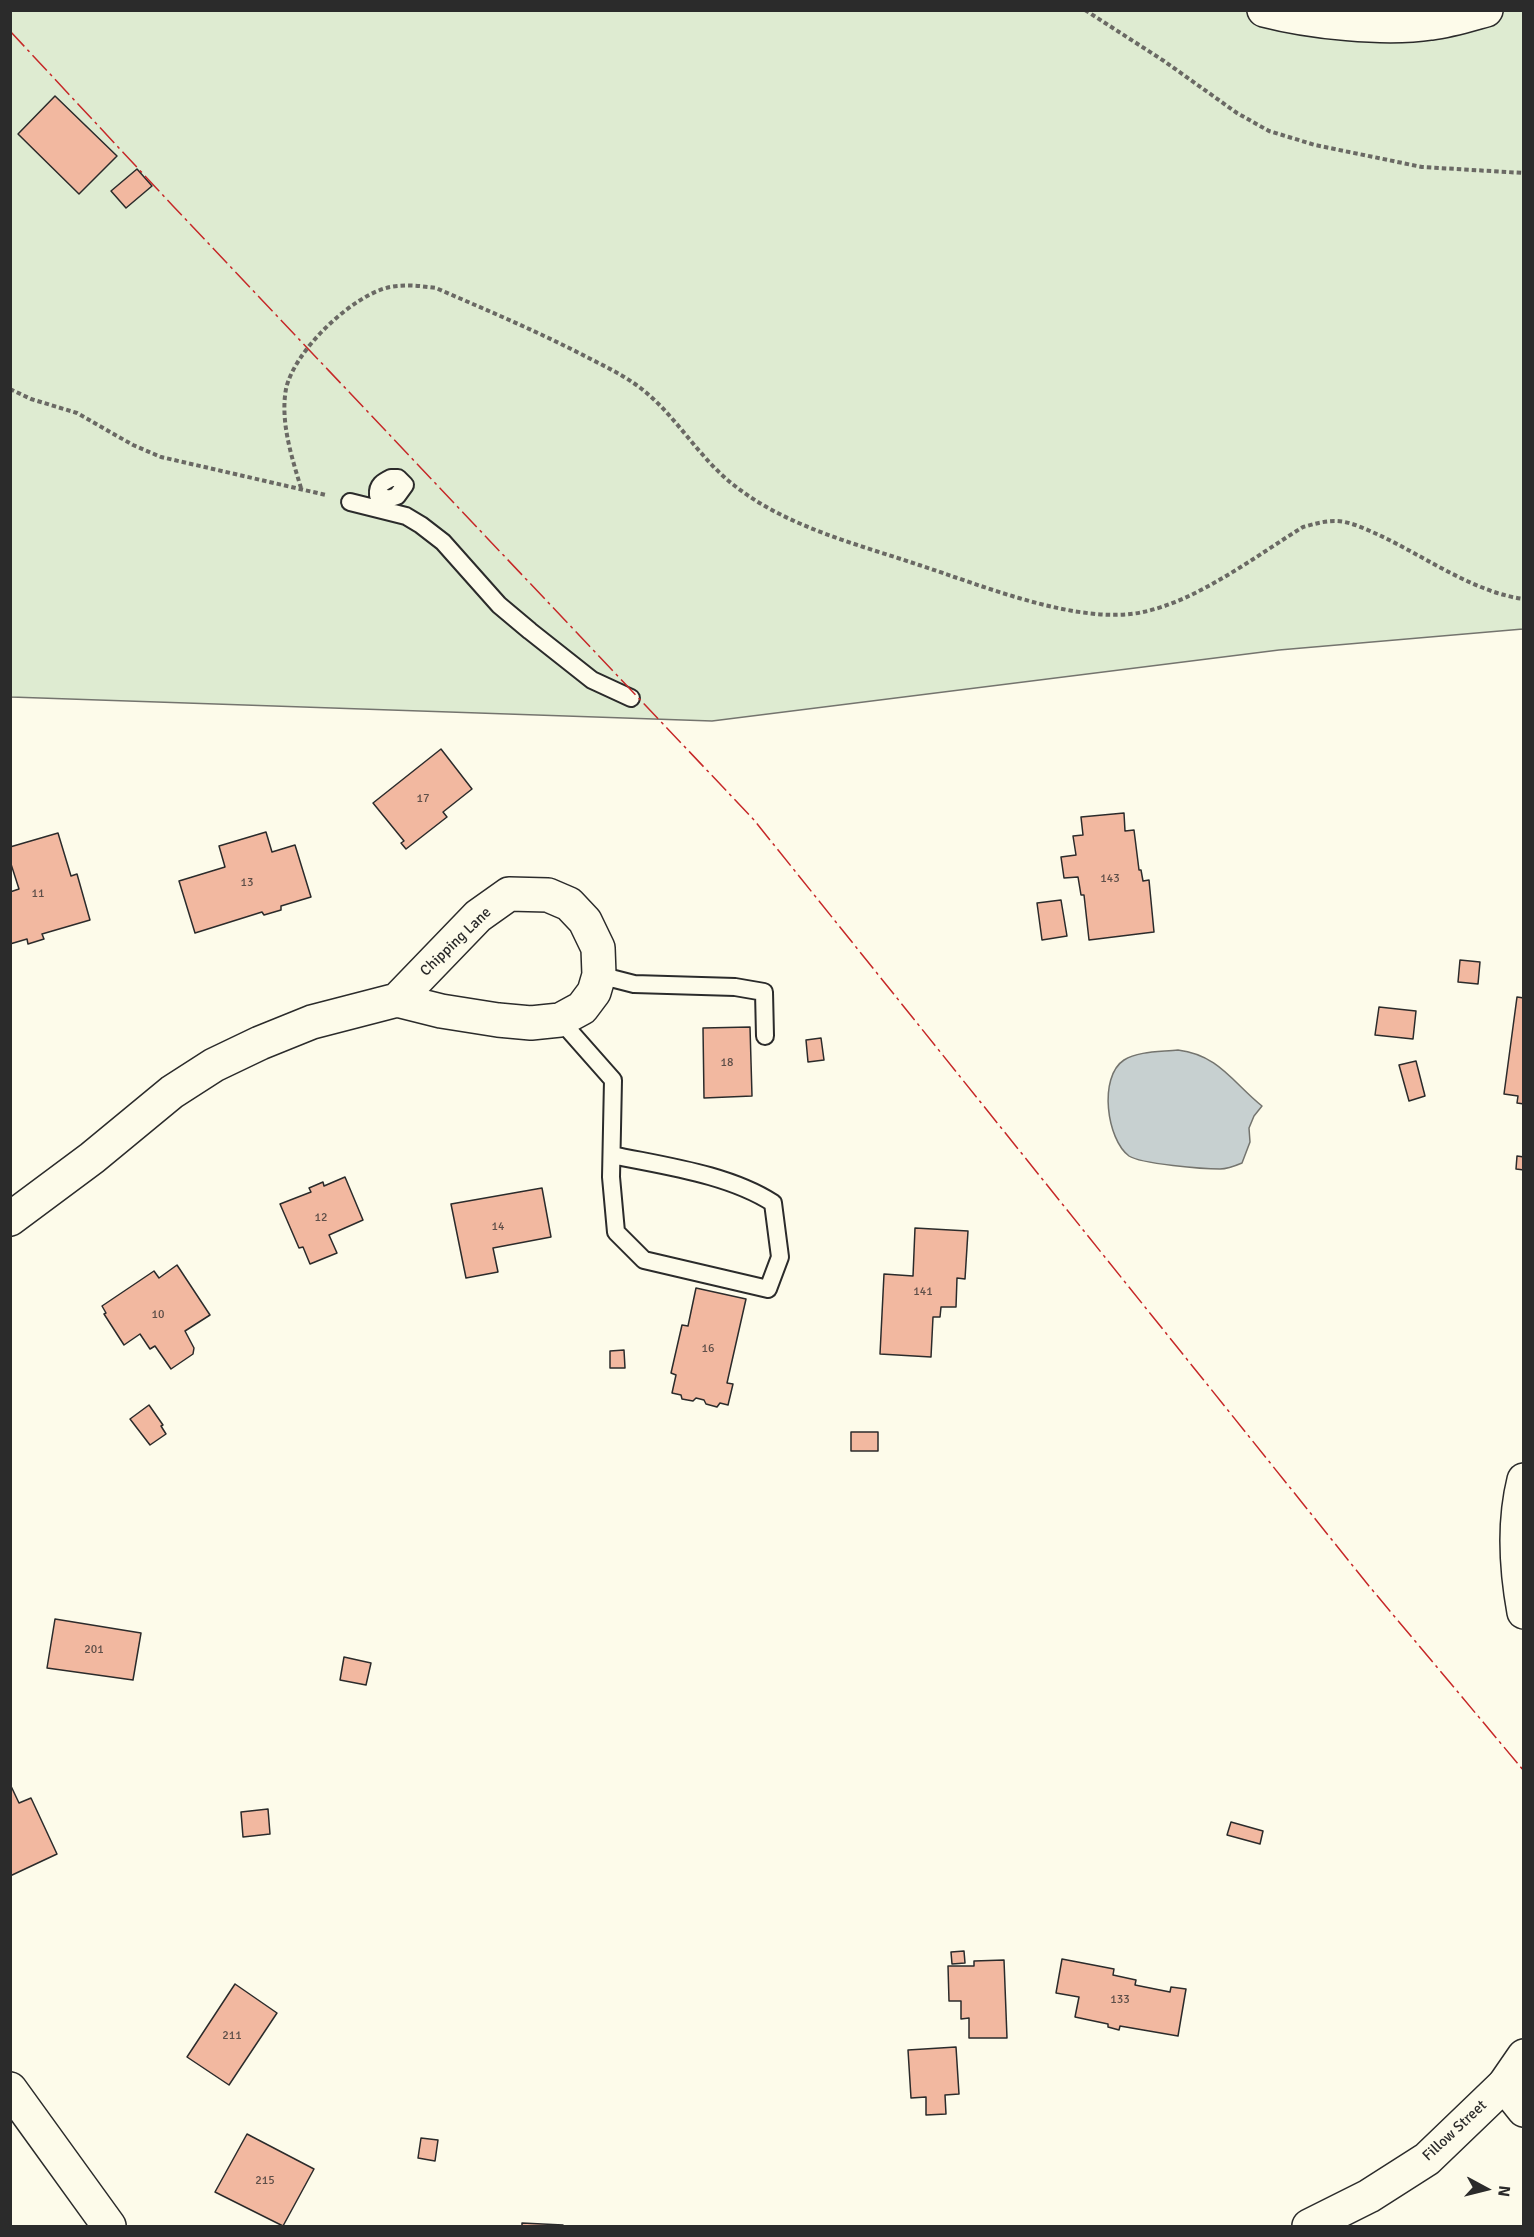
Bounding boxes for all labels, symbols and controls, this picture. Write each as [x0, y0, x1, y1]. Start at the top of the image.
house number: 17 [417, 792, 429, 806]
house number: 143 [1100, 872, 1120, 886]
house number: 13 [241, 876, 253, 890]
house number: 11 [32, 887, 44, 901]
street label: Chipping Lane [417, 904, 495, 980]
house number: 18 [721, 1056, 733, 1070]
house number: 12 [315, 1211, 327, 1225]
house number: 14 [492, 1220, 504, 1234]
house number: 141 [913, 1285, 933, 1299]
house number: 10 [152, 1308, 164, 1322]
house number: 16 [702, 1342, 714, 1356]
house number: 201 [84, 1643, 104, 1657]
house number: 133 [1110, 1993, 1130, 2007]
house number: 211 [222, 2029, 242, 2043]
street label: Fillow Street [1419, 2097, 1491, 2165]
north arrow [1456, 2159, 1516, 2219]
house number: 215 [255, 2174, 275, 2188]
text: N [1493, 2184, 1514, 2198]

